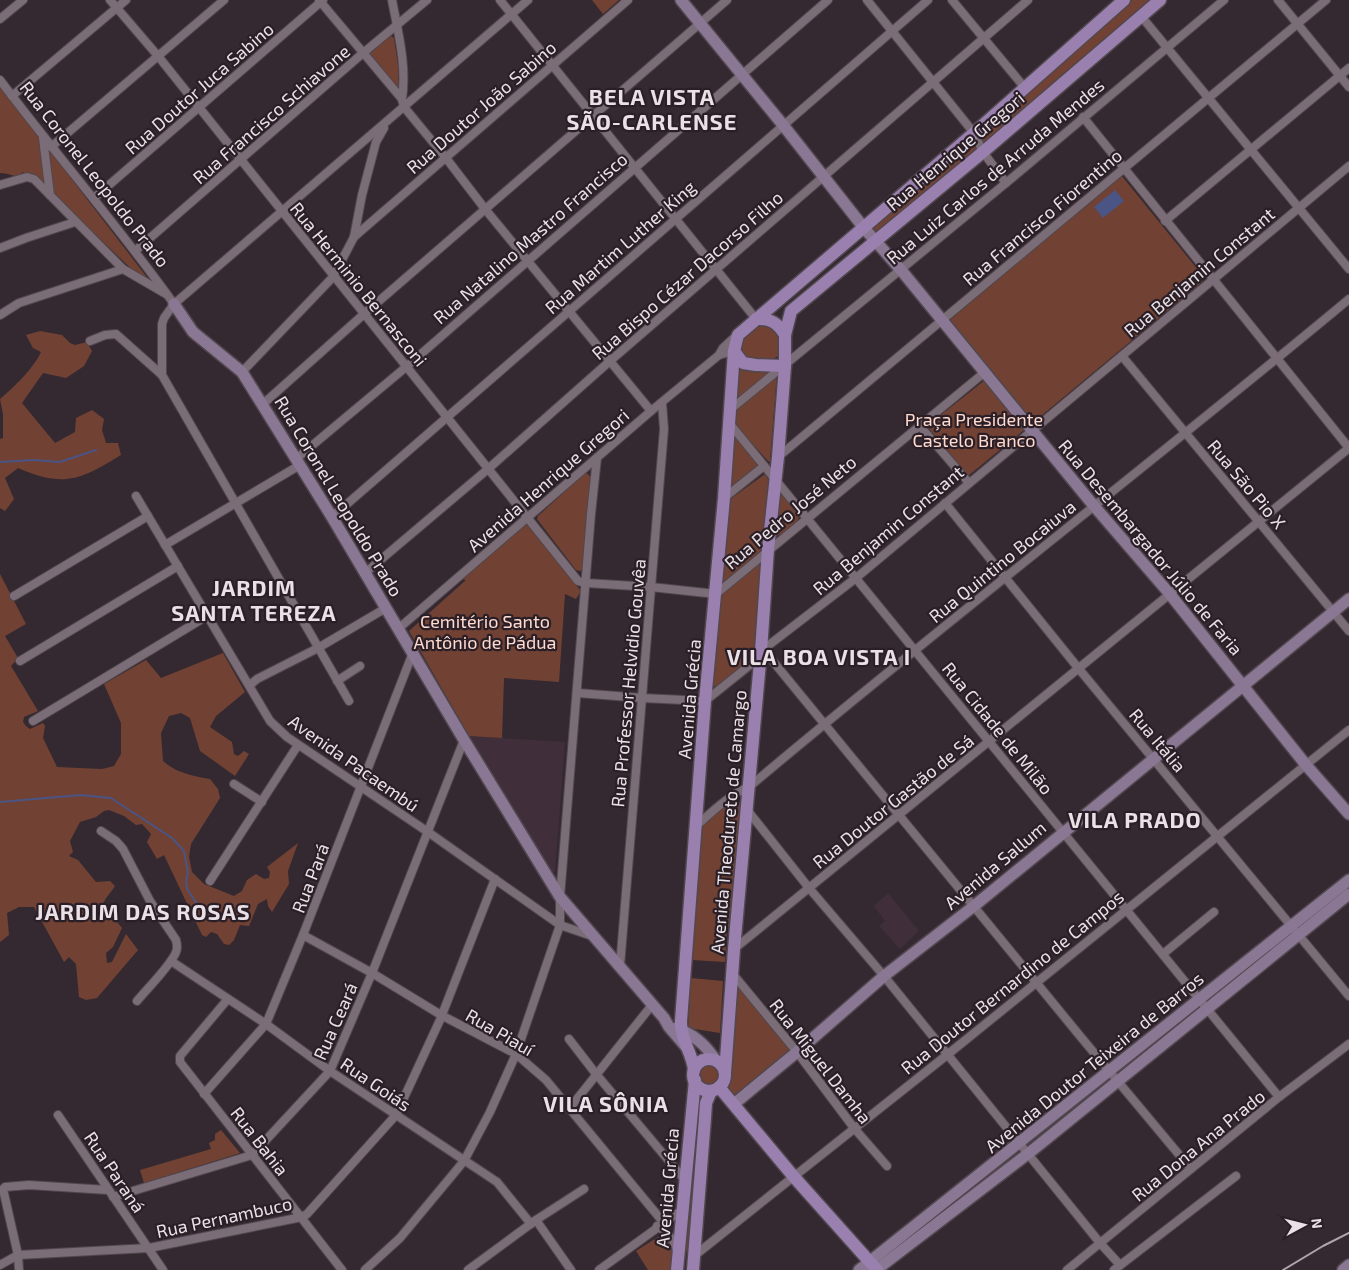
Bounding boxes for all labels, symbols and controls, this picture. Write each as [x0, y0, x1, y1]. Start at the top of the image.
street label: Rua Doutor Juca Sabino [120, 17, 278, 159]
street label: Rua Doutor João Sabino [402, 36, 560, 178]
street label: Rua Francisco Schiavone [188, 40, 354, 188]
street label: Rua Luiz Carlos de Arruda Mendes [882, 73, 1108, 269]
street label: Rua Coronel Leopoldo Prado [16, 77, 174, 271]
district label: BELA VISTA SÃO-CARLENSE [567, 83, 737, 134]
street label: Rua Henrique Gregori [882, 87, 1028, 215]
street label: Rua Francisco Fiorentino [958, 144, 1126, 290]
street label: Rua Natalino Mastro Francisco [428, 148, 632, 328]
street label: Rua Martim Luther King [540, 176, 700, 318]
street label: Rua Bispo Cézar Dacorso Filho [587, 186, 787, 364]
street label: Rua Herminio Bernasconi [286, 197, 432, 371]
street label: Rua Benjamin Constant [1119, 202, 1279, 341]
street label: Rua Coronel Leopoldo Prado [270, 392, 408, 600]
street label: Avenida Henrique Gregori [463, 404, 633, 556]
park label: Praça Presidente Castelo Branco [905, 408, 1043, 451]
street label: Rua Desembargador Júlio de Faria [1054, 435, 1248, 659]
street label: Rua São Pio X [1203, 435, 1291, 533]
street label: Rua Pedro José Neto [720, 450, 860, 574]
street label: Rua Benjamin Constant [808, 460, 968, 599]
street label: Rua Quintino Bocaiuva [924, 495, 1080, 627]
street label: Rua Professor Helvidio Gouvêa [606, 558, 650, 808]
district label: JARDIM SANTA TEREZA [171, 574, 337, 625]
park label: Cemitério Santo Antônio de Pádua [414, 610, 556, 653]
street label: Avenida Grécia [673, 638, 705, 760]
district label: VILA BOA VISTA I [727, 643, 911, 669]
street label: Rua Cidade de Milão [938, 657, 1058, 799]
street label: Avenida Theodureto de Camargo [705, 689, 751, 955]
street label: Rua Itália [1125, 704, 1191, 776]
street label: Avenida Pacaembú [285, 710, 423, 816]
street label: Rua Doutor Gastão de Sá [808, 729, 978, 873]
district label: VILA PRADO [1068, 806, 1202, 832]
street label: Avenida Sallum [940, 816, 1050, 914]
street label: Rua Pará [287, 840, 333, 916]
street label: Rua Doutor Bernardino de Campos [896, 885, 1128, 1079]
district label: JARDIM DAS ROSAS [35, 898, 251, 924]
street label: Avenida Doutor Teixeira de Barros [980, 967, 1208, 1157]
street label: Rua Ceará [308, 979, 362, 1063]
street label: Rua Miguel Damha [765, 994, 877, 1128]
street label: Rua Piauí [462, 1004, 538, 1061]
street label: Rua Goiás [337, 1052, 415, 1116]
street label: Rua Dona Ana Prado [1127, 1084, 1269, 1206]
district label: VILA SÔNIA [543, 1090, 669, 1116]
street label: Rua Bahia [226, 1102, 294, 1180]
street label: Rua Paraná [80, 1127, 150, 1217]
street label: Avenida Grécia [651, 1127, 683, 1249]
street label: Rua Pernambuco [154, 1192, 294, 1242]
north arrow [1279, 1200, 1329, 1250]
text: N [1308, 1217, 1326, 1229]

